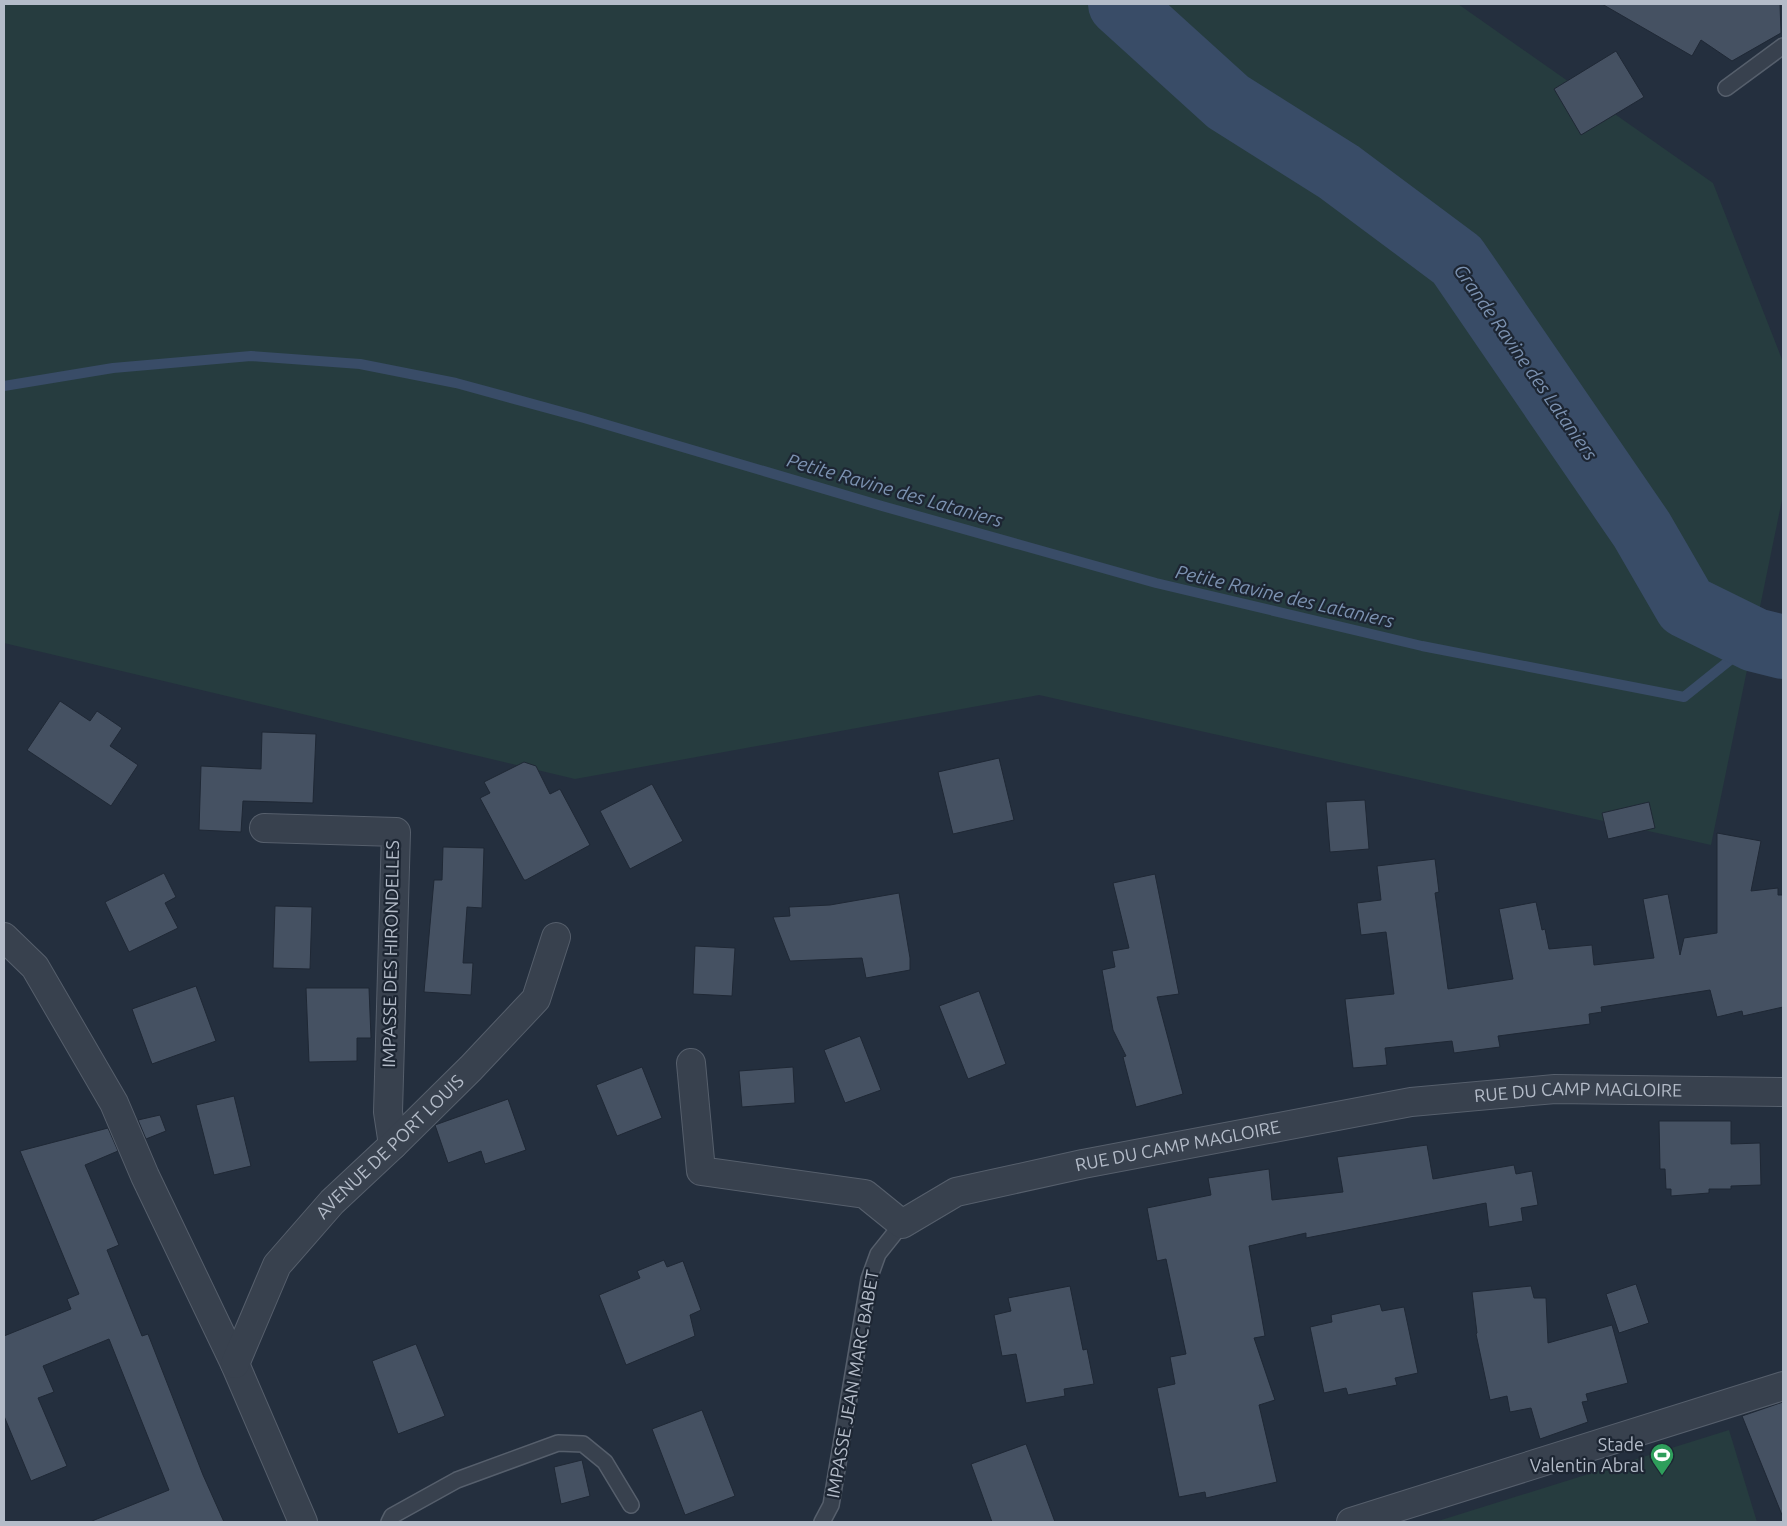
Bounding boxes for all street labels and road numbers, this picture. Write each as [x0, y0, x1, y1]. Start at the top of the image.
street label: IMPASSE DES HIRONDELLES [378, 840, 402, 1068]
street label: AVENUE DE PORT LOUIS [311, 1070, 467, 1222]
street label: RUE DU CAMP MAGLOIRE [1473, 1078, 1682, 1105]
street label: RUE DU CAMP MAGLOIRE [1073, 1116, 1282, 1174]
street label: IMPASSE JEAN MARC BABET [822, 1268, 882, 1500]

